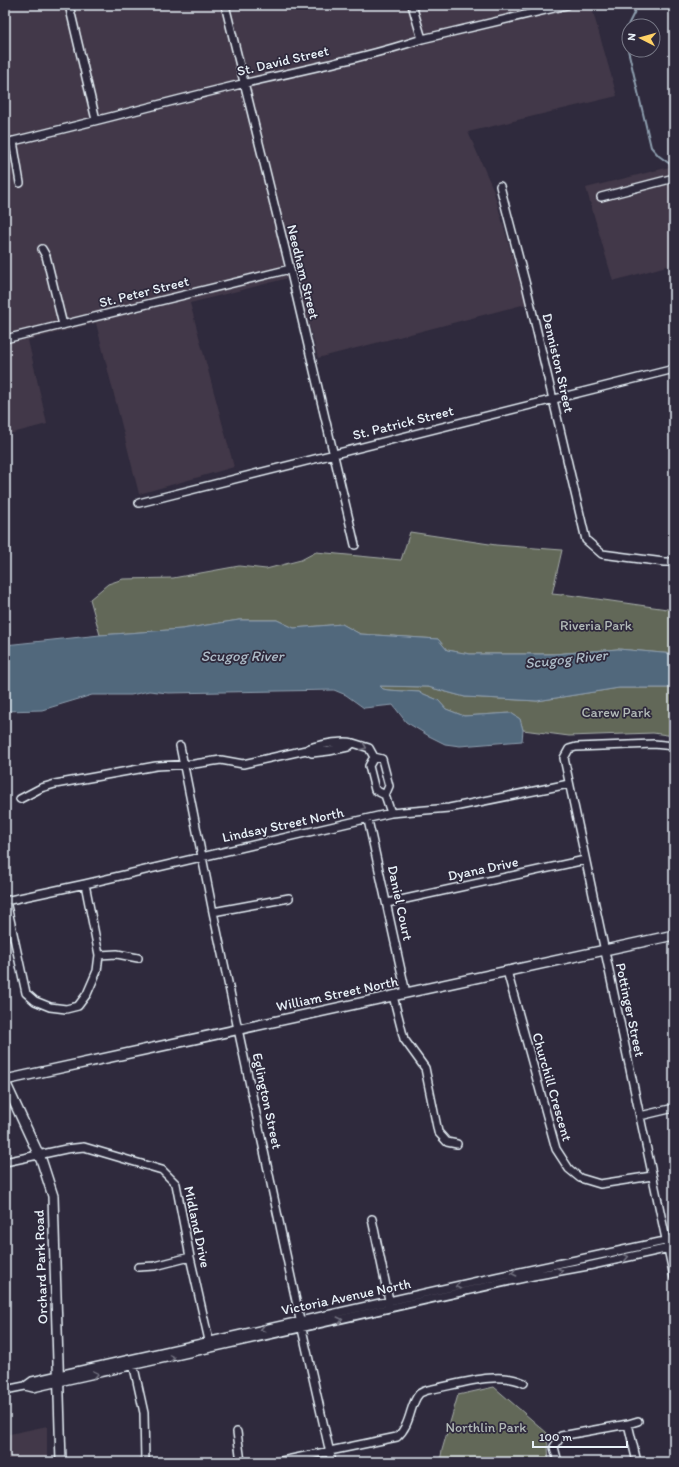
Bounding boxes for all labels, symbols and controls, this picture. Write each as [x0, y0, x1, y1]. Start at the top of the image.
north arrow [621, 18, 661, 58]
text: N [625, 33, 638, 41]
street label: St. David Street [235, 42, 331, 80]
street label: Needham Street [283, 223, 323, 321]
street label: St. Peter Street [97, 273, 191, 311]
street label: Denniston Street [538, 312, 578, 414]
street label: St. Patrick Street [351, 402, 455, 444]
park label: Riveria Park [560, 617, 633, 634]
water label: Scugog River [524, 645, 610, 672]
water label: Scugog River [201, 647, 286, 665]
park label: Carew Park [581, 704, 651, 721]
one-way arrow [360, 743, 367, 751]
street label: Lindsay Street North [221, 804, 346, 846]
street label: Dyana Drive [446, 853, 520, 885]
street label: Daniel Court [384, 864, 416, 942]
street label: Pottinger Street [612, 961, 648, 1059]
street label: William Street North [274, 973, 400, 1015]
street label: Churchill Crescent [528, 1031, 576, 1143]
street label: Eglington Street [248, 1051, 286, 1151]
street label: Midland Drive [180, 1185, 214, 1270]
street label: Orchard Park Road [30, 1209, 51, 1324]
one-way arrow [623, 1254, 629, 1262]
one-way arrow [511, 1268, 517, 1276]
one-way arrow [557, 1268, 563, 1276]
street label: Victoria Avenue North [280, 1275, 412, 1319]
one-way arrow [455, 1281, 461, 1289]
one-way arrow [337, 1317, 343, 1325]
one-way arrow [260, 1324, 267, 1333]
one-way arrow [169, 1354, 175, 1362]
one-way arrow [93, 1371, 99, 1379]
park label: Northlin Park [445, 1419, 527, 1436]
scale bar [533, 1423, 627, 1449]
text: 100 m [539, 1430, 572, 1444]

